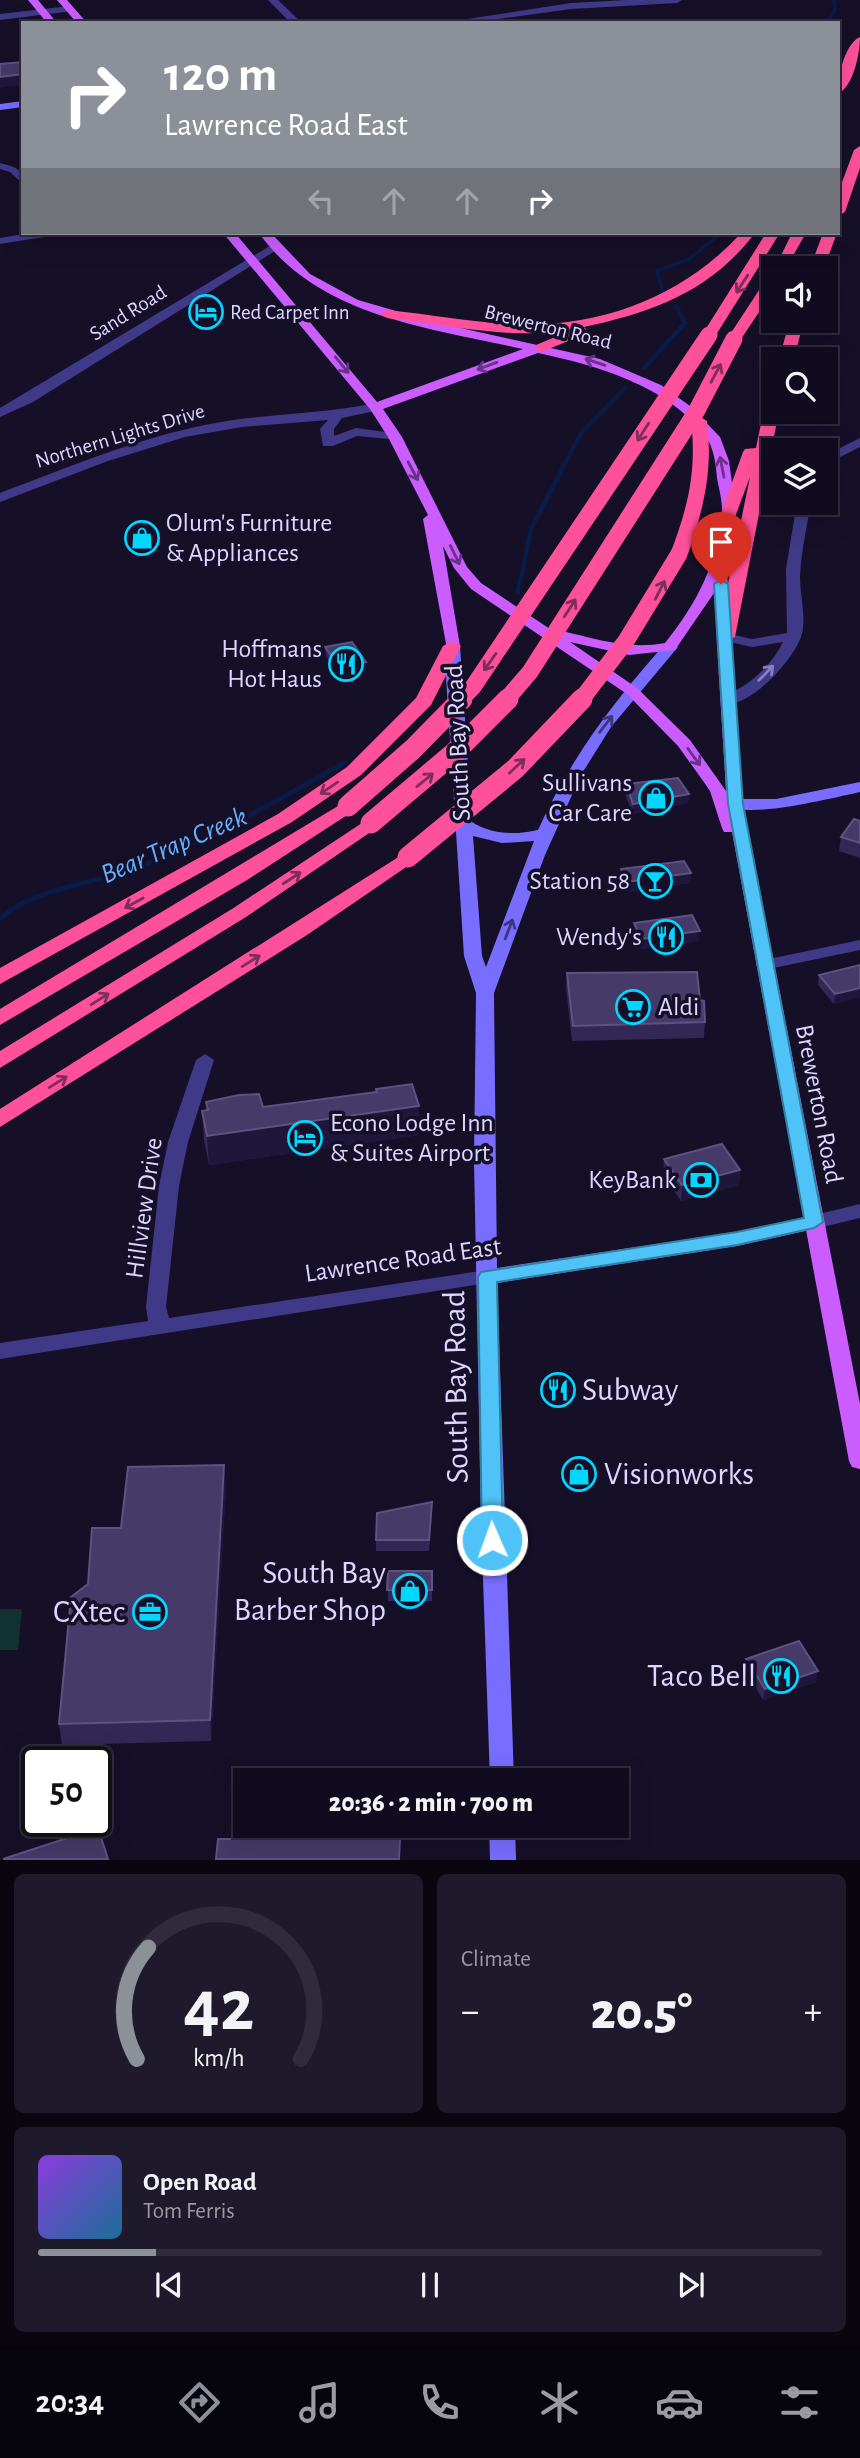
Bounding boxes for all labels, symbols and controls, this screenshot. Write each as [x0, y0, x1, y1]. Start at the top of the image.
icon: right [49, 49, 140, 140]
text: 120 m [164, 51, 277, 100]
text: Lawrence Road East [164, 109, 408, 141]
icon: left [302, 182, 340, 220]
icon: ahead [375, 182, 413, 220]
icon: ahead [448, 182, 486, 220]
icon: right [521, 182, 559, 220]
map controls [761, 256, 838, 515]
button: sound [761, 256, 838, 333]
one-way arrow [735, 274, 749, 294]
street label: Sand Road [86, 281, 170, 345]
hotel icon: Red Carpet Inn [187, 293, 225, 331]
street label: Brewerton Road [482, 301, 614, 353]
place label: Red Carpet Inn [230, 302, 350, 323]
button: search [761, 347, 838, 424]
one-way arrow [334, 355, 350, 373]
one-way arrow [584, 355, 606, 367]
one-way arrow [477, 361, 499, 374]
one-way arrow [710, 363, 724, 384]
street label: Northern Lights Drive [33, 400, 207, 472]
one-way arrow [636, 422, 650, 441]
button: layers [761, 438, 838, 515]
one-way arrow [715, 456, 728, 479]
one-way arrow [406, 460, 420, 481]
place label: Olum's Furniture & Appliances [166, 510, 332, 566]
pin [691, 512, 751, 584]
shop icon: Olum's Furniture & Appliances [123, 519, 161, 557]
icon: arrive [702, 523, 740, 561]
one-way arrow [448, 544, 462, 565]
one-way arrow [653, 581, 667, 601]
one-way arrow [564, 598, 578, 618]
place label: Hoffmans Hot Haus [221, 636, 322, 692]
restaurant icon: Hoffmans Hot Haus [327, 645, 365, 683]
one-way arrow [483, 652, 497, 671]
street label: South Bay Road [441, 664, 475, 822]
one-way arrow [757, 665, 774, 682]
one-way arrow [598, 716, 613, 734]
one-way arrow [687, 747, 701, 766]
one-way arrow [508, 758, 525, 775]
place label: Sullivans Car Care [542, 770, 632, 826]
one-way arrow [415, 773, 433, 788]
shop icon: Sullivans Car Care [637, 779, 675, 817]
one-way arrow [320, 781, 340, 795]
water label: Bear Trap Creek [97, 803, 251, 889]
bar icon: Station 58 [636, 862, 674, 900]
place label: Station 58 [529, 868, 630, 894]
one-way arrow [282, 871, 302, 885]
one-way arrow [124, 896, 144, 910]
restaurant icon: Wendy's [647, 918, 685, 956]
one-way arrow [504, 919, 517, 941]
place label: Wendy's [556, 924, 642, 950]
one-way arrow [240, 954, 260, 968]
supermarket icon: Aldi [614, 988, 652, 1026]
one-way arrow [89, 992, 109, 1006]
place label: Aldi [658, 994, 699, 1020]
street label: Brewerton Road [791, 1022, 847, 1186]
one-way arrow [47, 1075, 67, 1089]
place label: Econo Lodge Inn & Suites Airport [330, 1110, 494, 1166]
hotel icon: Econo Lodge Inn & Suites Airport [286, 1119, 324, 1157]
street label: Hillview Drive [121, 1136, 167, 1280]
bank icon: KeyBank [682, 1161, 720, 1199]
place label: KeyBank [588, 1167, 676, 1193]
street label: Lawrence Road East [303, 1233, 503, 1287]
street label: South Bay Road [438, 1290, 474, 1484]
restaurant icon: Subway [539, 1371, 577, 1409]
place label: Subway [582, 1374, 679, 1406]
shop icon: Visionworks [560, 1455, 598, 1493]
place label: Visionworks [604, 1458, 754, 1490]
position arrow [455, 1503, 529, 1577]
place label: South Bay Barber Shop [234, 1557, 386, 1626]
shop icon: South Bay Barber Shop [391, 1572, 429, 1610]
office icon: CXtec [131, 1593, 169, 1631]
place label: CXtec [53, 1596, 125, 1628]
restaurant icon: Taco Bell [762, 1657, 800, 1695]
place label: Taco Bell [647, 1660, 756, 1692]
speed limit sign: 50 [21, 1746, 112, 1837]
text: 20:36 · 2 min · 700 m [329, 1790, 533, 1816]
text: Climate [461, 1948, 531, 1971]
text: 42 [183, 1972, 254, 2045]
text: 20.5° [591, 1986, 692, 2038]
text: − [461, 1993, 479, 2031]
text: + [804, 1993, 822, 2031]
text: km/h [193, 2046, 244, 2071]
text: Open Road [143, 2169, 257, 2195]
text: Tom Ferris [143, 2200, 235, 2223]
icon: previous [150, 2266, 188, 2304]
icon: pause [411, 2266, 449, 2304]
icon: next [672, 2266, 710, 2304]
icon: directions [175, 2378, 224, 2427]
icon: music [295, 2378, 344, 2427]
icon: phone [415, 2378, 464, 2427]
icon: climate [535, 2378, 584, 2427]
icon: car [655, 2378, 704, 2427]
icon: filters [775, 2378, 824, 2427]
text: 20:34 [36, 2386, 104, 2418]

